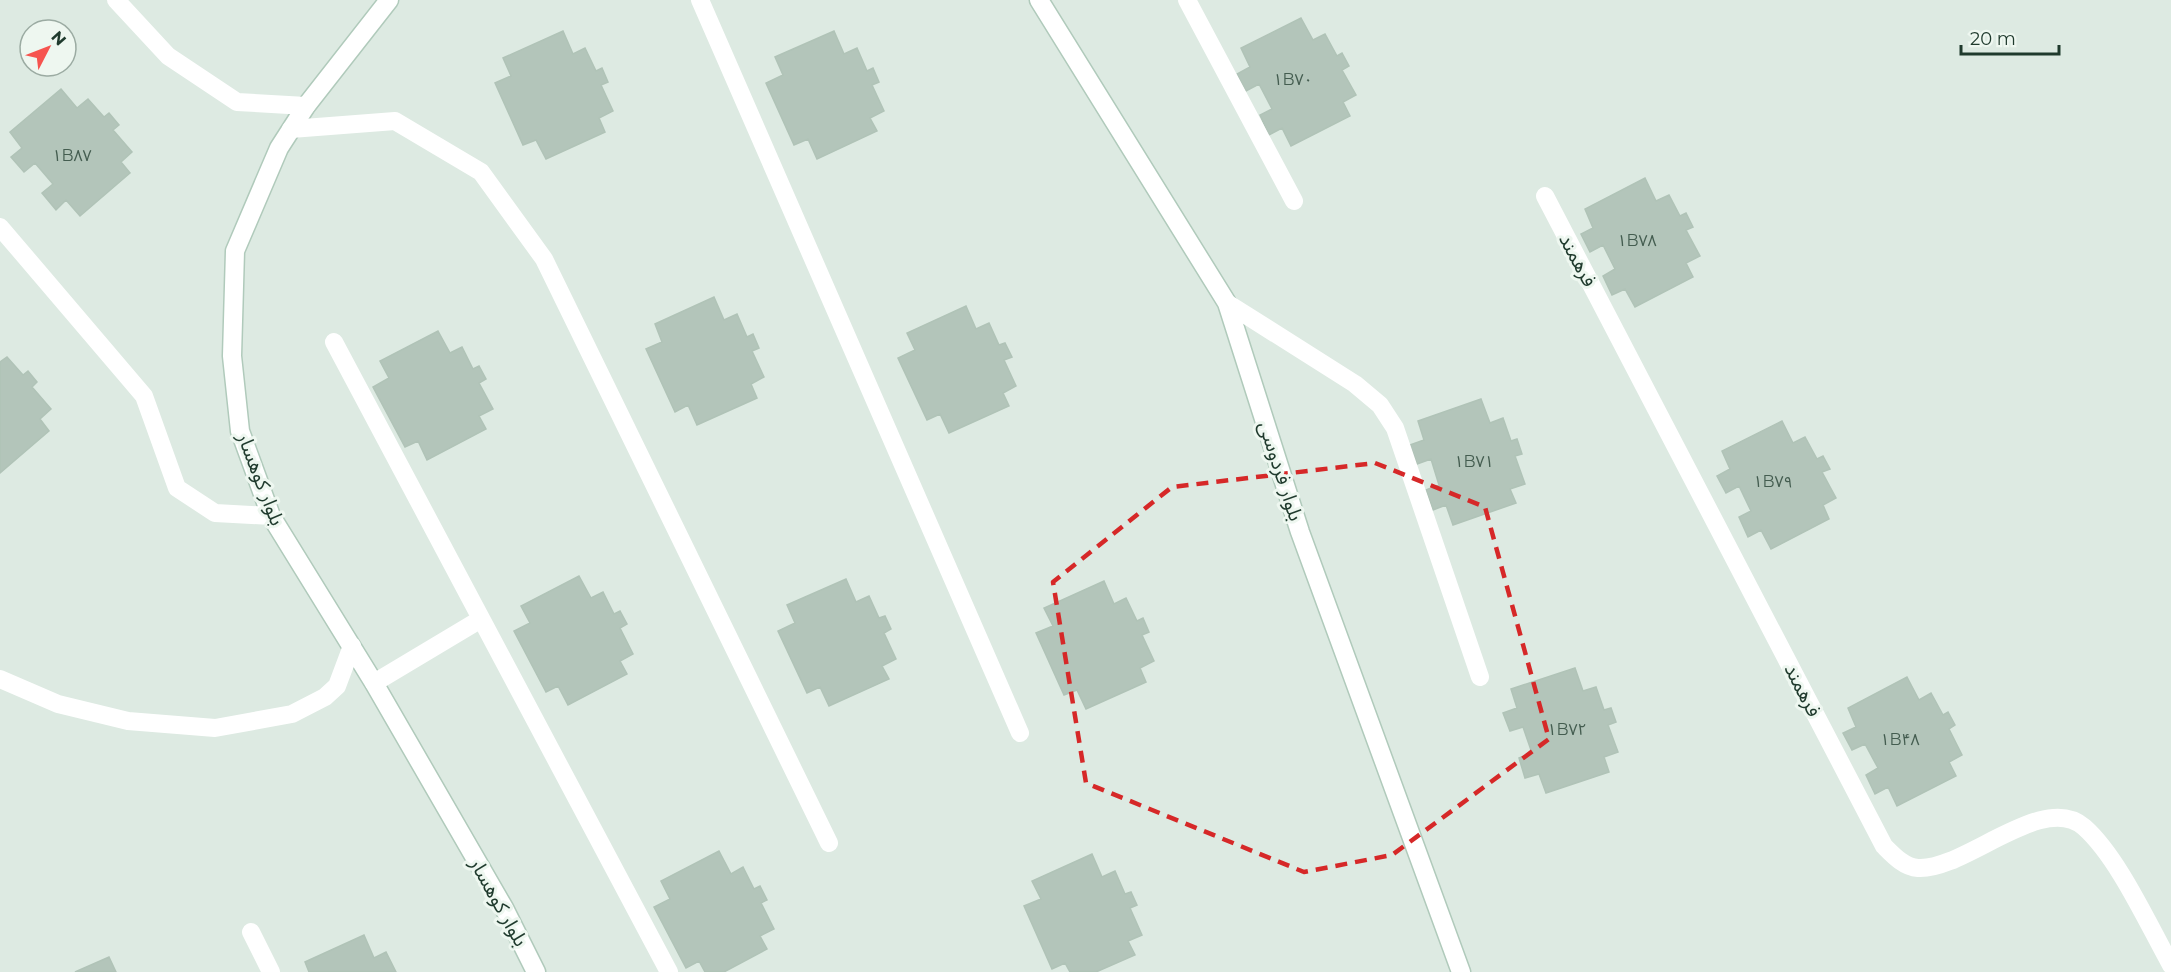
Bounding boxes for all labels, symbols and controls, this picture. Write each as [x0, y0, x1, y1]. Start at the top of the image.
north arrow [18, 18, 78, 78]
scale bar [1961, 18, 2058, 56]
text: N [47, 27, 70, 49]
text: 20 m [1970, 28, 2016, 50]
house number: ۱B۷۰ [1273, 70, 1313, 89]
house number: ۱B۸۷ [52, 146, 92, 165]
street label: فرهمند [1554, 229, 1602, 291]
house number: ۱B۷۸ [1617, 231, 1657, 250]
street label: بلوار فردوسی [1254, 418, 1308, 524]
street label: بلوار کوهسار [232, 428, 290, 529]
house number: ۱B۷۱ [1454, 452, 1494, 471]
house number: ۱B۷۹ [1753, 472, 1793, 491]
street label: فرهمند [1779, 659, 1827, 721]
house number: ۱B۷۲ [1547, 720, 1587, 739]
house number: ۱B۴۸ [1880, 730, 1920, 749]
street label: بلوار کوهسار [464, 853, 533, 950]

